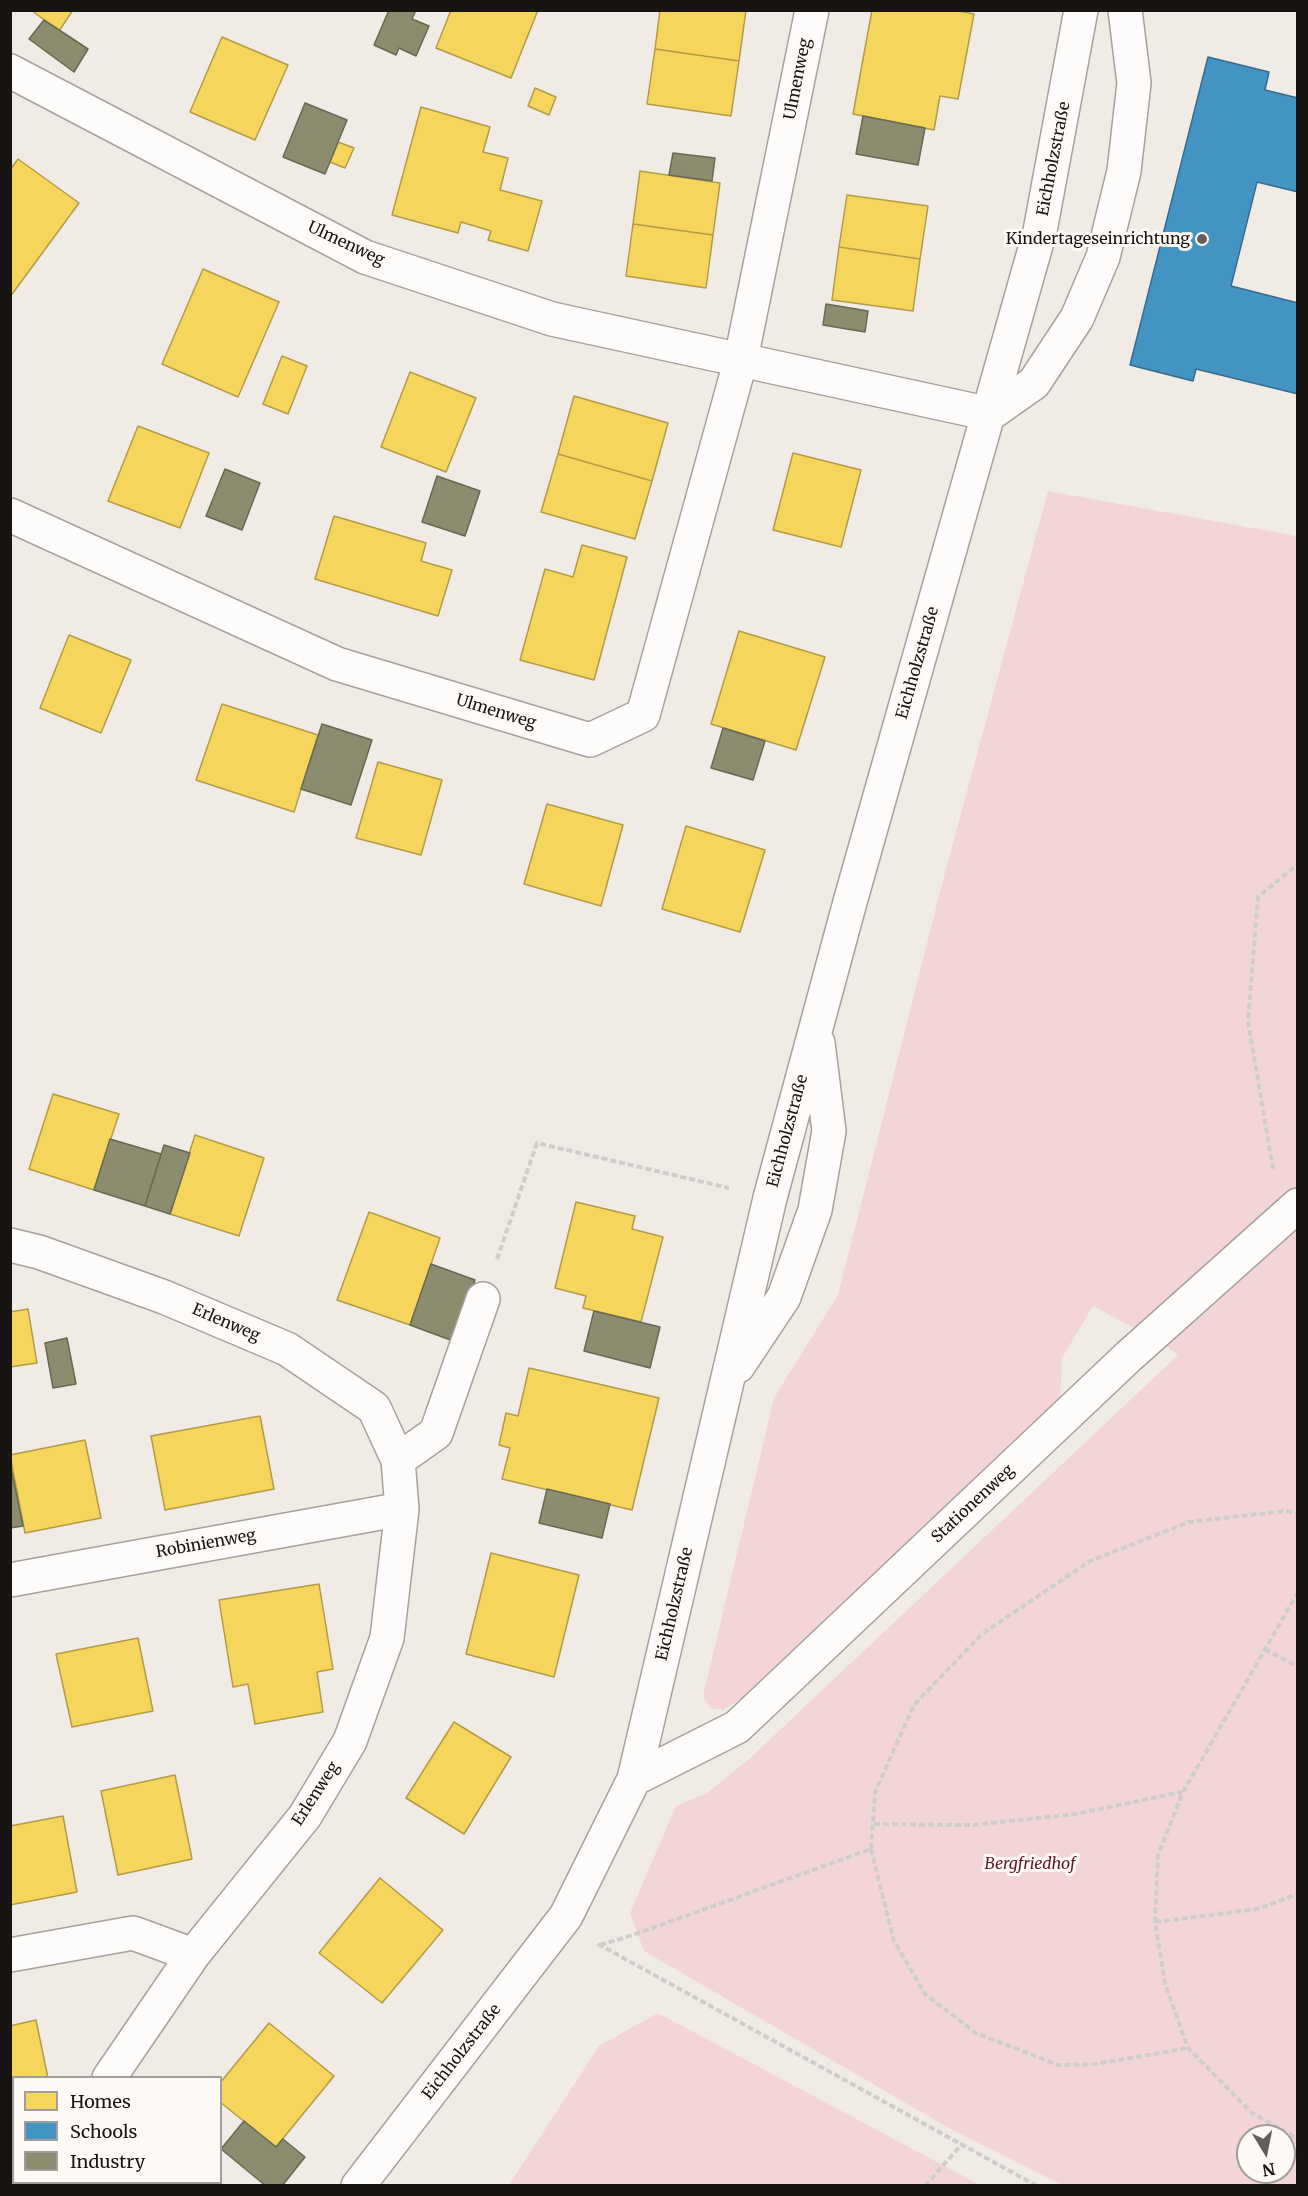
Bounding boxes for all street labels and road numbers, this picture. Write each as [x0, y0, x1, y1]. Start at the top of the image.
street label: Ulmenweg [781, 37, 815, 121]
street label: Eichholzstraße [1034, 100, 1074, 218]
street label: Ulmenweg [304, 218, 388, 270]
street label: Eichholzstraße [893, 605, 943, 721]
street label: Ulmenweg [454, 691, 538, 733]
street label: Eichholzstraße [764, 1072, 812, 1190]
street label: Erlenweg [189, 1300, 263, 1346]
street label: Stationenweg [928, 1461, 1018, 1547]
street label: Robinienweg [155, 1526, 257, 1562]
street label: Eichholzstraße [653, 1545, 697, 1663]
street label: Erlenweg [288, 1759, 344, 1829]
street label: Eichholzstraße [419, 2000, 505, 2104]

